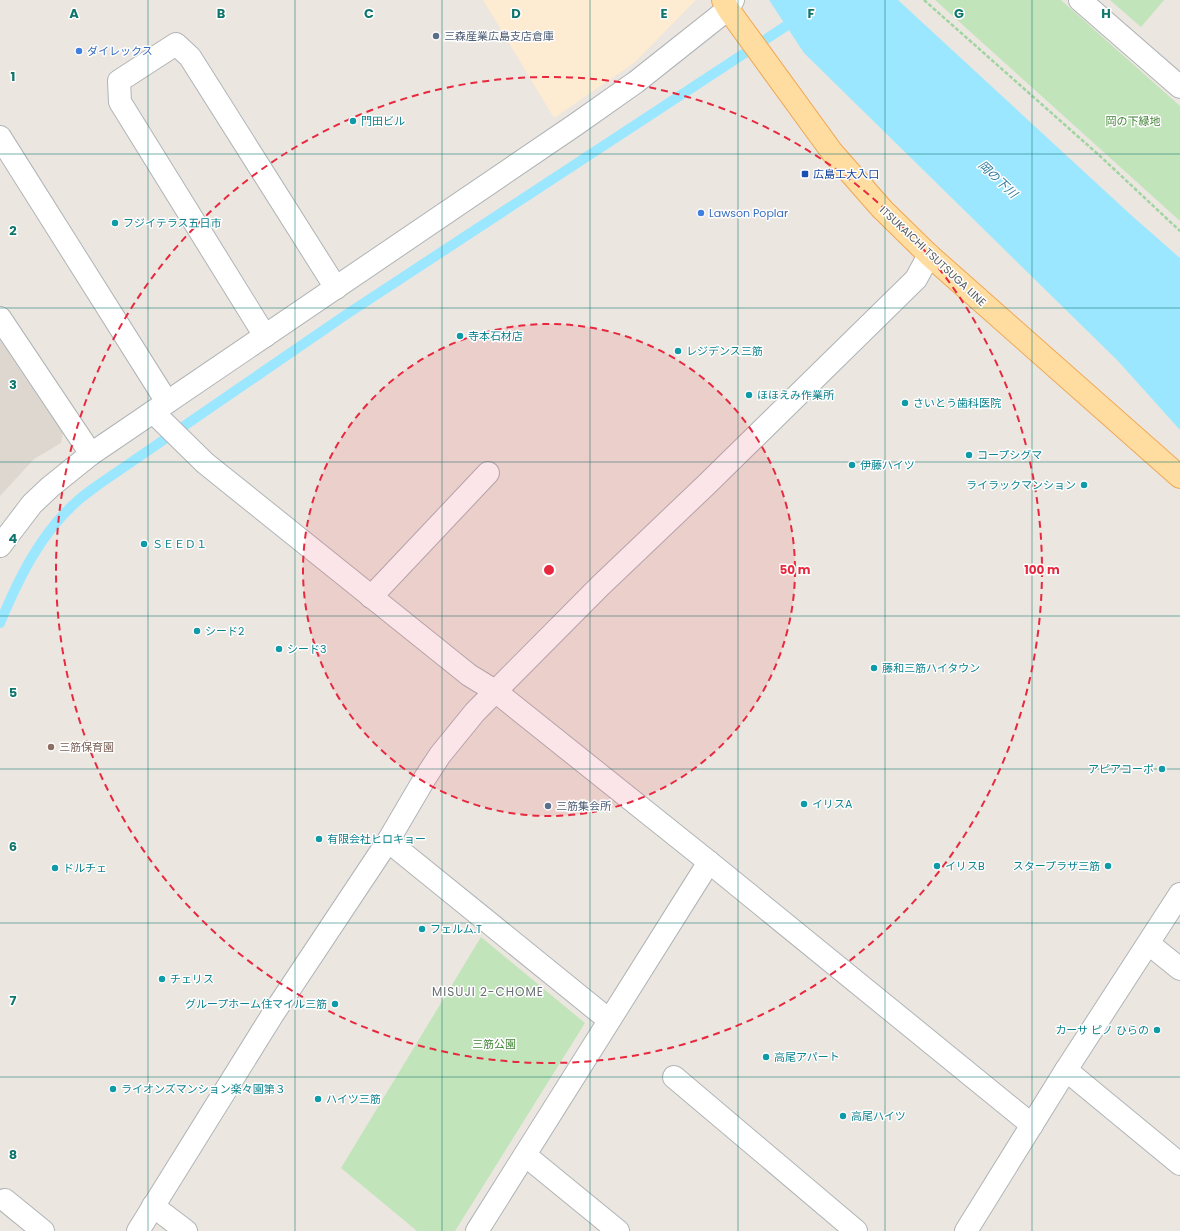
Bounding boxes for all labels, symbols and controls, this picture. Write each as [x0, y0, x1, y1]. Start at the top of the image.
text: A [69, 4, 79, 23]
text: B [217, 4, 226, 23]
text: C [364, 4, 374, 23]
text: D [511, 4, 521, 23]
text: E [660, 4, 668, 23]
text: F [807, 4, 815, 23]
text: G [954, 4, 964, 23]
text: H [1101, 4, 1111, 23]
place label: 三森産業広島支店倉庫 [444, 28, 554, 44]
marker: 三森産業広島支店倉庫 [431, 31, 441, 41]
place label: ダイレックス [87, 43, 153, 59]
marker: ダイレックス [74, 46, 84, 56]
text: 1 [11, 67, 15, 86]
place label: 門田ビル [361, 113, 405, 129]
park label: 岡の下緑地 [1106, 113, 1161, 129]
marker: 門田ビル [348, 116, 358, 126]
water label: 岡の下川 [975, 156, 1023, 203]
place label: 広島工大入口 [813, 166, 879, 182]
marker: 広島工大入口 [800, 169, 810, 179]
street label: ITSUKAICHI TSUTSUGA LINE [876, 202, 990, 310]
place label: Lawson Poplar [709, 205, 788, 221]
marker: Lawson Poplar [696, 208, 706, 218]
place label: フジイテラス五日市 [123, 215, 222, 231]
marker: フジイテラス五日市 [110, 218, 120, 228]
text: 2 [9, 221, 17, 240]
place label: 寺本石材店 [468, 328, 523, 344]
marker: 寺本石材店 [455, 331, 465, 341]
place label: レジデンス三筋 [686, 343, 763, 359]
marker: レジデンス三筋 [673, 346, 683, 356]
text: 3 [9, 375, 17, 394]
place label: ほほえみ作業所 [757, 387, 835, 403]
marker: ほほえみ作業所 [744, 390, 754, 400]
place label: さいとう歯科医院 [913, 395, 1001, 411]
marker: さいとう歯科医院 [900, 398, 910, 408]
place label: コープシグマ [977, 447, 1042, 463]
marker: コープシグマ [964, 450, 974, 460]
place label: 伊藤ハイツ [860, 457, 915, 473]
marker: 伊藤ハイツ [847, 460, 857, 470]
place label: ライラックマンション [966, 477, 1076, 493]
marker: ライラックマンション [1079, 480, 1089, 490]
text: 4 [9, 529, 18, 548]
place label: ＳＥＥＤ１ [152, 536, 207, 552]
marker: ＳＥＥＤ１ [139, 539, 149, 549]
text: 50 m [780, 561, 811, 578]
text: 100 m [1024, 561, 1060, 578]
centre of rings [542, 563, 556, 577]
place label: シード2 [205, 623, 244, 639]
marker: シード2 [192, 626, 202, 636]
place label: シード3 [287, 641, 326, 657]
marker: シード3 [274, 644, 284, 654]
place label: 藤和三筋ハイタウン [882, 660, 980, 676]
marker: 藤和三筋ハイタウン [869, 663, 879, 673]
text: 5 [9, 683, 17, 702]
place label: 三筋保育園 [59, 739, 114, 755]
marker: 三筋保育園 [46, 742, 56, 752]
place label: アピアコーポ [1088, 761, 1154, 777]
marker: アピアコーポ [1157, 764, 1167, 774]
place label: イリスA [812, 796, 853, 812]
place label: 三筋集会所 [556, 798, 612, 814]
marker: イリスA [799, 799, 809, 809]
marker: 三筋集会所 [543, 801, 553, 811]
place label: 有限会社ヒロキョー [327, 831, 426, 847]
marker: 有限会社ヒロキョー [314, 834, 324, 844]
text: 6 [9, 837, 17, 856]
place label: イリスB [945, 858, 985, 874]
place label: スタープラザ三筋 [1013, 858, 1100, 874]
place label: ドルチェ [63, 860, 107, 876]
marker: イリスB [932, 861, 942, 871]
marker: スタープラザ三筋 [1103, 861, 1113, 871]
marker: ドルチェ [50, 863, 60, 873]
place label: フェルム.T [430, 921, 482, 937]
marker: フェルム.T [417, 924, 427, 934]
place label: チェリス [170, 971, 214, 987]
marker: チェリス [157, 974, 167, 984]
district label: MISUJI 2-CHOME [432, 983, 544, 1000]
text: 7 [10, 991, 17, 1010]
place label: グループホーム住マイル三筋 [185, 996, 327, 1012]
marker: グループホーム住マイル三筋 [330, 999, 340, 1009]
place label: カーサ ピノ ひらの [1055, 1022, 1149, 1038]
marker: カーサ ピノ ひらの [1152, 1025, 1162, 1035]
park label: 三筋公園 [472, 1036, 516, 1052]
place label: 高尾アパート [774, 1049, 840, 1065]
marker: 高尾アパート [761, 1052, 771, 1062]
place label: ライオンズマンション楽々園第３ [121, 1081, 286, 1097]
marker: ライオンズマンション楽々園第３ [108, 1084, 118, 1094]
place label: ハイツ三筋 [326, 1091, 381, 1107]
marker: ハイツ三筋 [313, 1094, 323, 1104]
place label: 高尾ハイツ [851, 1108, 906, 1124]
marker: 高尾ハイツ [838, 1111, 848, 1121]
text: 8 [9, 1145, 17, 1164]

